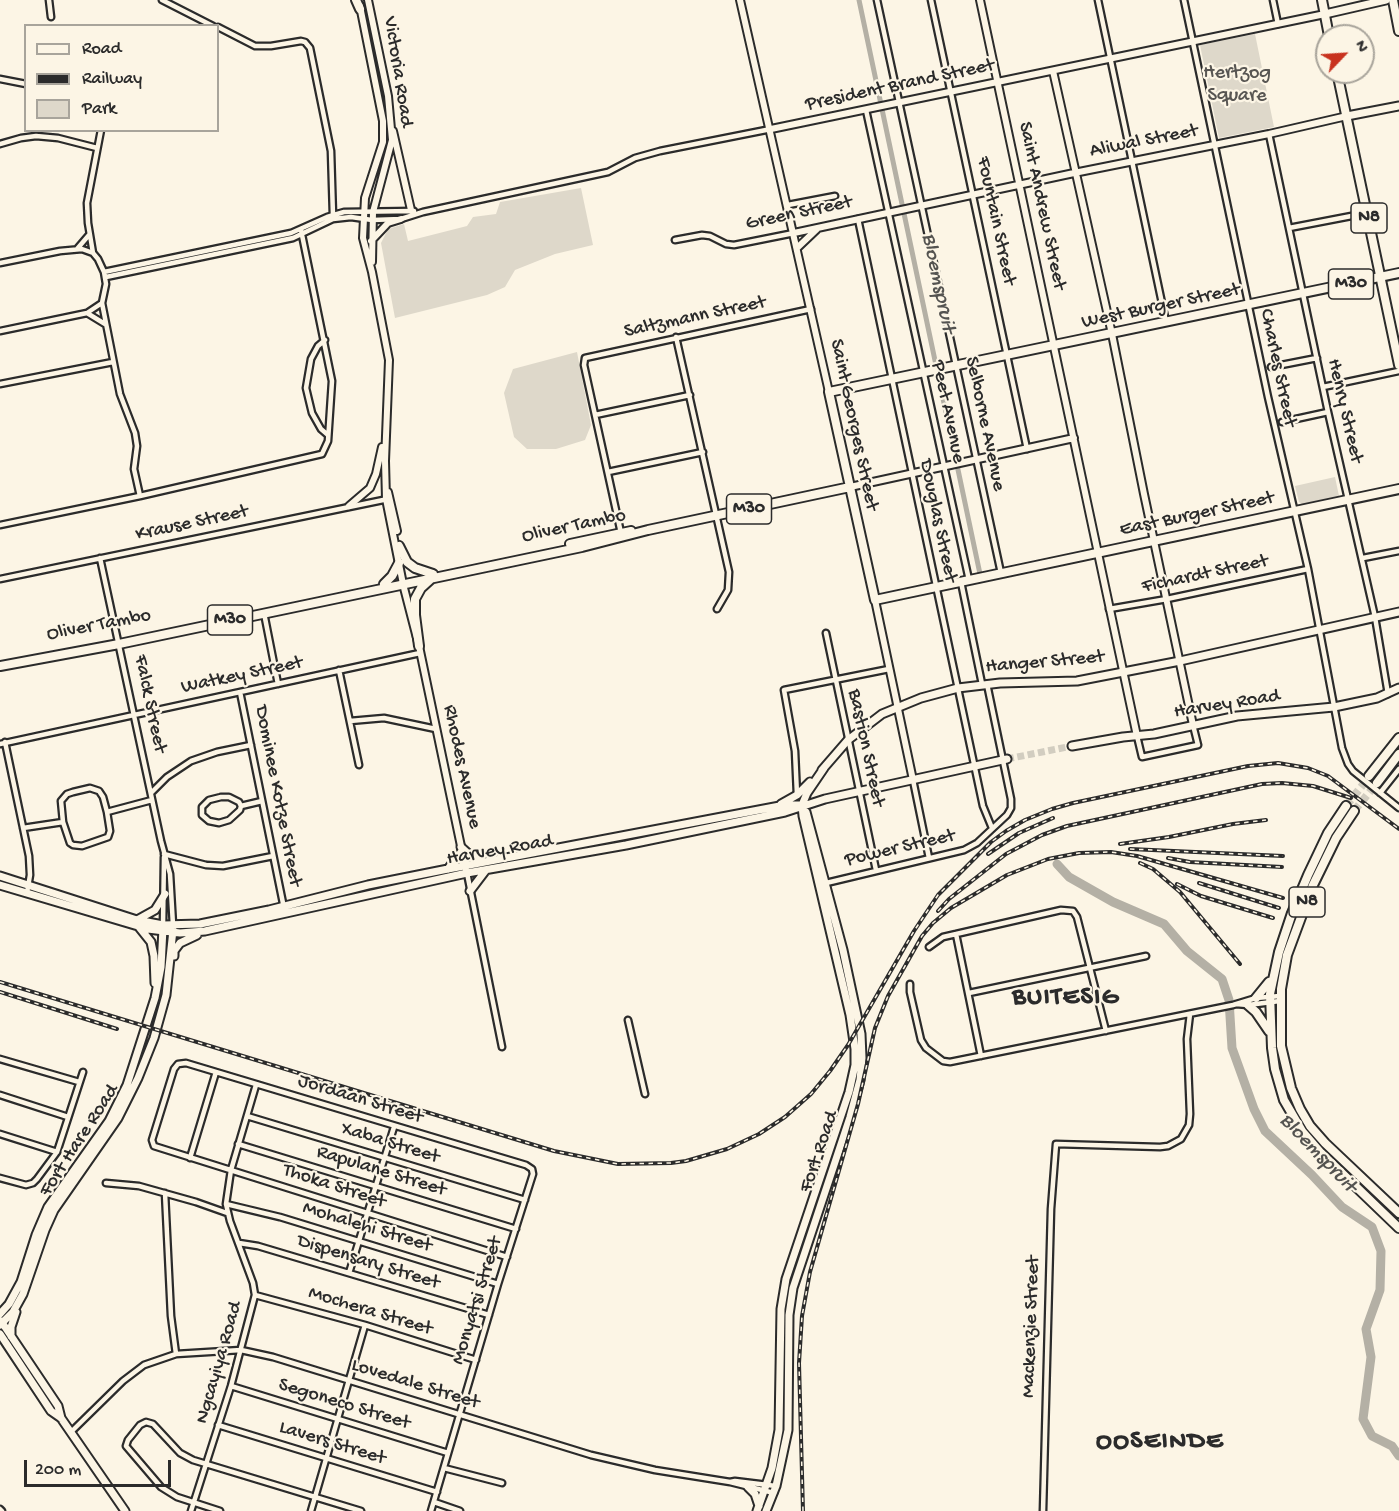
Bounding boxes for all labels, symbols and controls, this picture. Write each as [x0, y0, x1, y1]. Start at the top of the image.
street label: Victoria Road [376, 15, 418, 129]
legend [24, 24, 219, 132]
north arrow [1315, 24, 1375, 84]
text: N [1349, 38, 1371, 56]
text: Road [82, 39, 121, 60]
street label: President Brand Street [803, 54, 997, 118]
park label: Hertzog Square [1203, 62, 1271, 109]
text: Railway [82, 69, 142, 90]
text: Park [82, 99, 116, 120]
street label: Saint Andrew Street [1011, 120, 1071, 292]
street label: Aliwal Street [1088, 120, 1200, 164]
street label: Fountain Street [970, 155, 1020, 287]
street label: Green Street [744, 191, 854, 237]
road number: N8 [1351, 203, 1387, 233]
water label: Bloemspruit [914, 231, 960, 335]
road number: M30 [1328, 269, 1374, 299]
street label: West Burger Street [1080, 279, 1242, 335]
street label: Saltzmann Street [622, 291, 768, 345]
street label: Charles Street [1253, 307, 1301, 429]
street label: Saint Georges Street [823, 337, 883, 513]
street label: Selborne Avenue [958, 355, 1010, 493]
street label: Henry Street [1320, 357, 1368, 465]
street label: Peet Avenue [924, 358, 970, 466]
street label: Douglas Street [912, 457, 962, 585]
street label: East Burger Street [1118, 487, 1276, 543]
road number: M30 [726, 494, 771, 524]
street label: Krause Street [134, 500, 250, 548]
street label: Oliver Tambo [520, 504, 628, 550]
street label: Fichardt Street [1140, 550, 1270, 600]
street label: Oliver Tambo [45, 604, 153, 648]
road number: M30 [208, 605, 252, 635]
street label: Hanger Street [985, 646, 1105, 680]
street label: Watkey Street [179, 651, 305, 701]
street label: Falck Street [127, 653, 171, 755]
street label: Harvey Road [1172, 685, 1282, 725]
street label: Bastion Street [841, 687, 889, 809]
street label: Rhodes Avenue [436, 703, 486, 831]
street label: Dominee Kotze Street [248, 704, 306, 888]
street label: Power Street [843, 825, 957, 873]
street label: Harvey Road [445, 830, 555, 872]
road number: N8 [1289, 887, 1325, 917]
district label: BUITESIG [1012, 983, 1120, 1015]
street label: Jordaan Street [295, 1070, 425, 1130]
street label: Fort Hare Road [35, 1080, 125, 1202]
street label: Fort Road [795, 1108, 845, 1196]
water label: Bloemspruit [1273, 1109, 1361, 1199]
street label: Xaba Street [338, 1118, 442, 1170]
street label: Rapulane Street [313, 1141, 449, 1203]
street label: Thoka Street [279, 1159, 389, 1215]
street label: Mohalehi Street [299, 1197, 435, 1259]
street label: Dispensary Street [294, 1230, 442, 1296]
street label: Monyatsi Street [447, 1234, 509, 1368]
street label: Mackenzie Street [1018, 1256, 1046, 1398]
street label: Mochera Street [305, 1282, 435, 1342]
street label: Ngcayiya Road [191, 1299, 249, 1427]
street label: Lovedale Street [348, 1354, 482, 1416]
street label: Segoneco Street [275, 1374, 413, 1436]
street label: Lavers Street [276, 1416, 388, 1472]
district label: OOSEINDE [1096, 1427, 1224, 1459]
scale bar [27, 1448, 174, 1486]
text: 200 m [35, 1460, 81, 1481]

